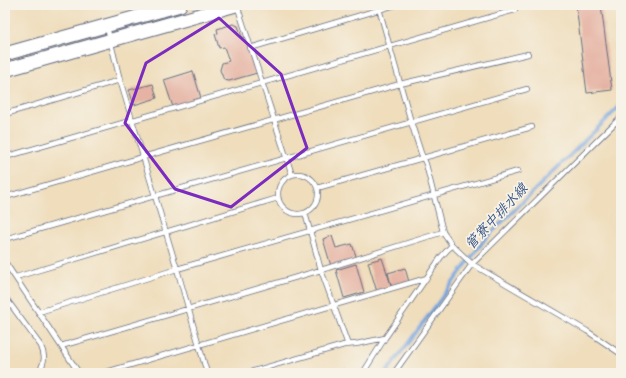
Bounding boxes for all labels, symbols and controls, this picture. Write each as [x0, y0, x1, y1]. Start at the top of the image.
water label: 管寮中排水線 [460, 178, 532, 253]

